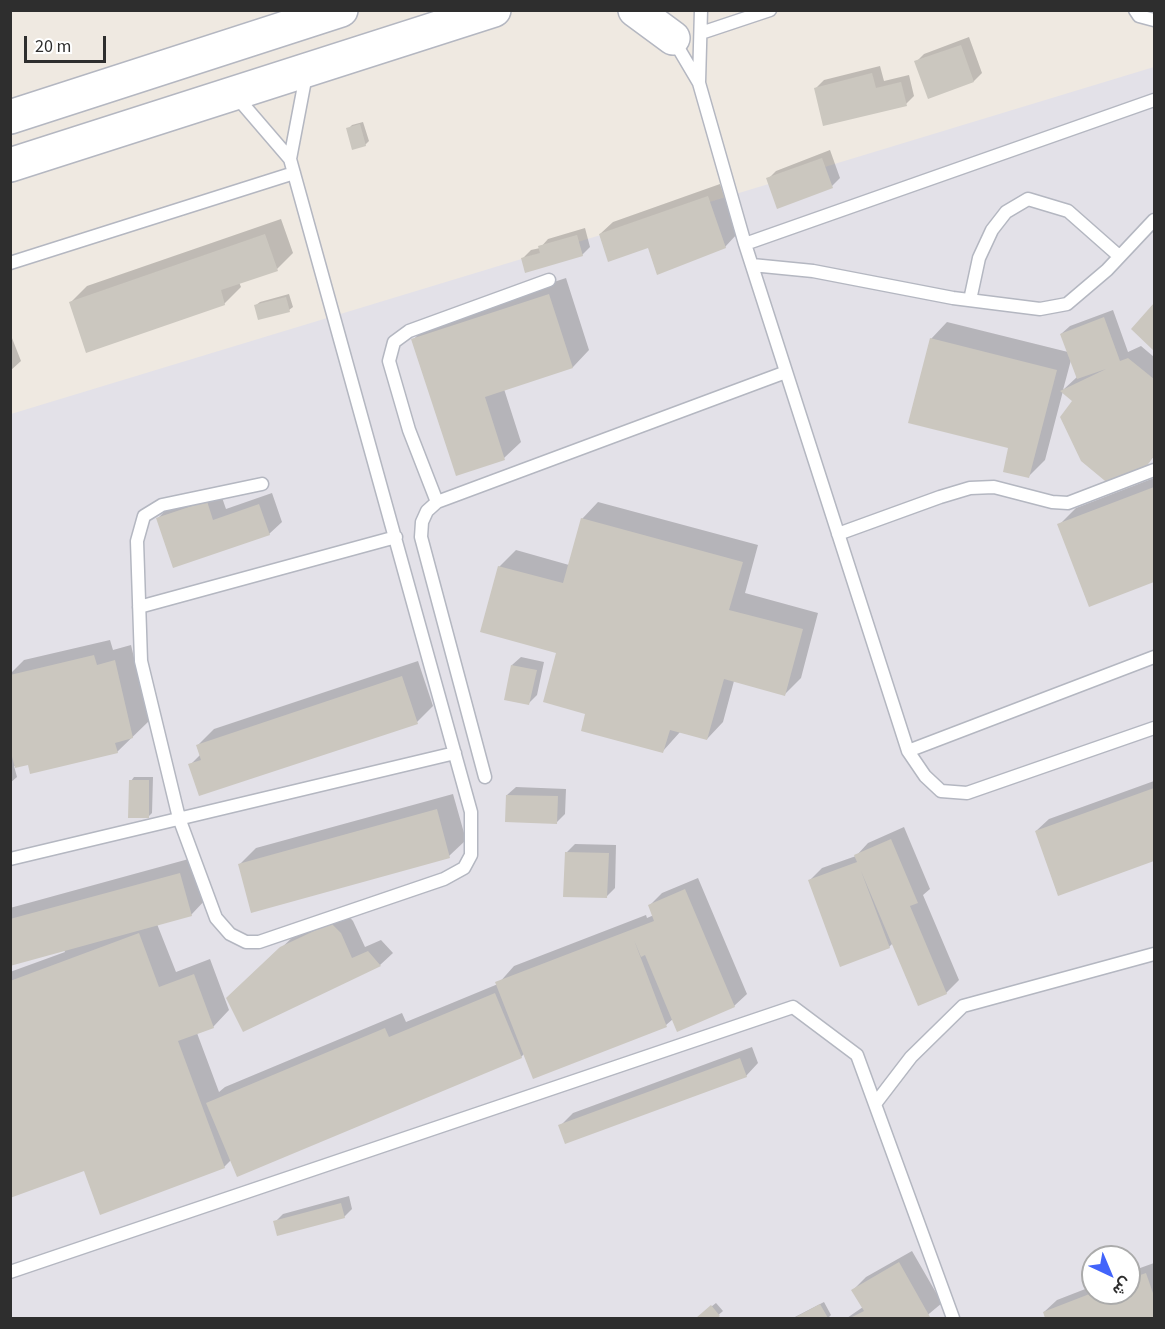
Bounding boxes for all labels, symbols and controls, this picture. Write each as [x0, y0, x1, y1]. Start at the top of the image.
scale bar [27, 24, 110, 62]
text: 20 m [35, 34, 71, 59]
north arrow [1081, 1245, 1141, 1305]
text: ش [1108, 1272, 1137, 1301]

